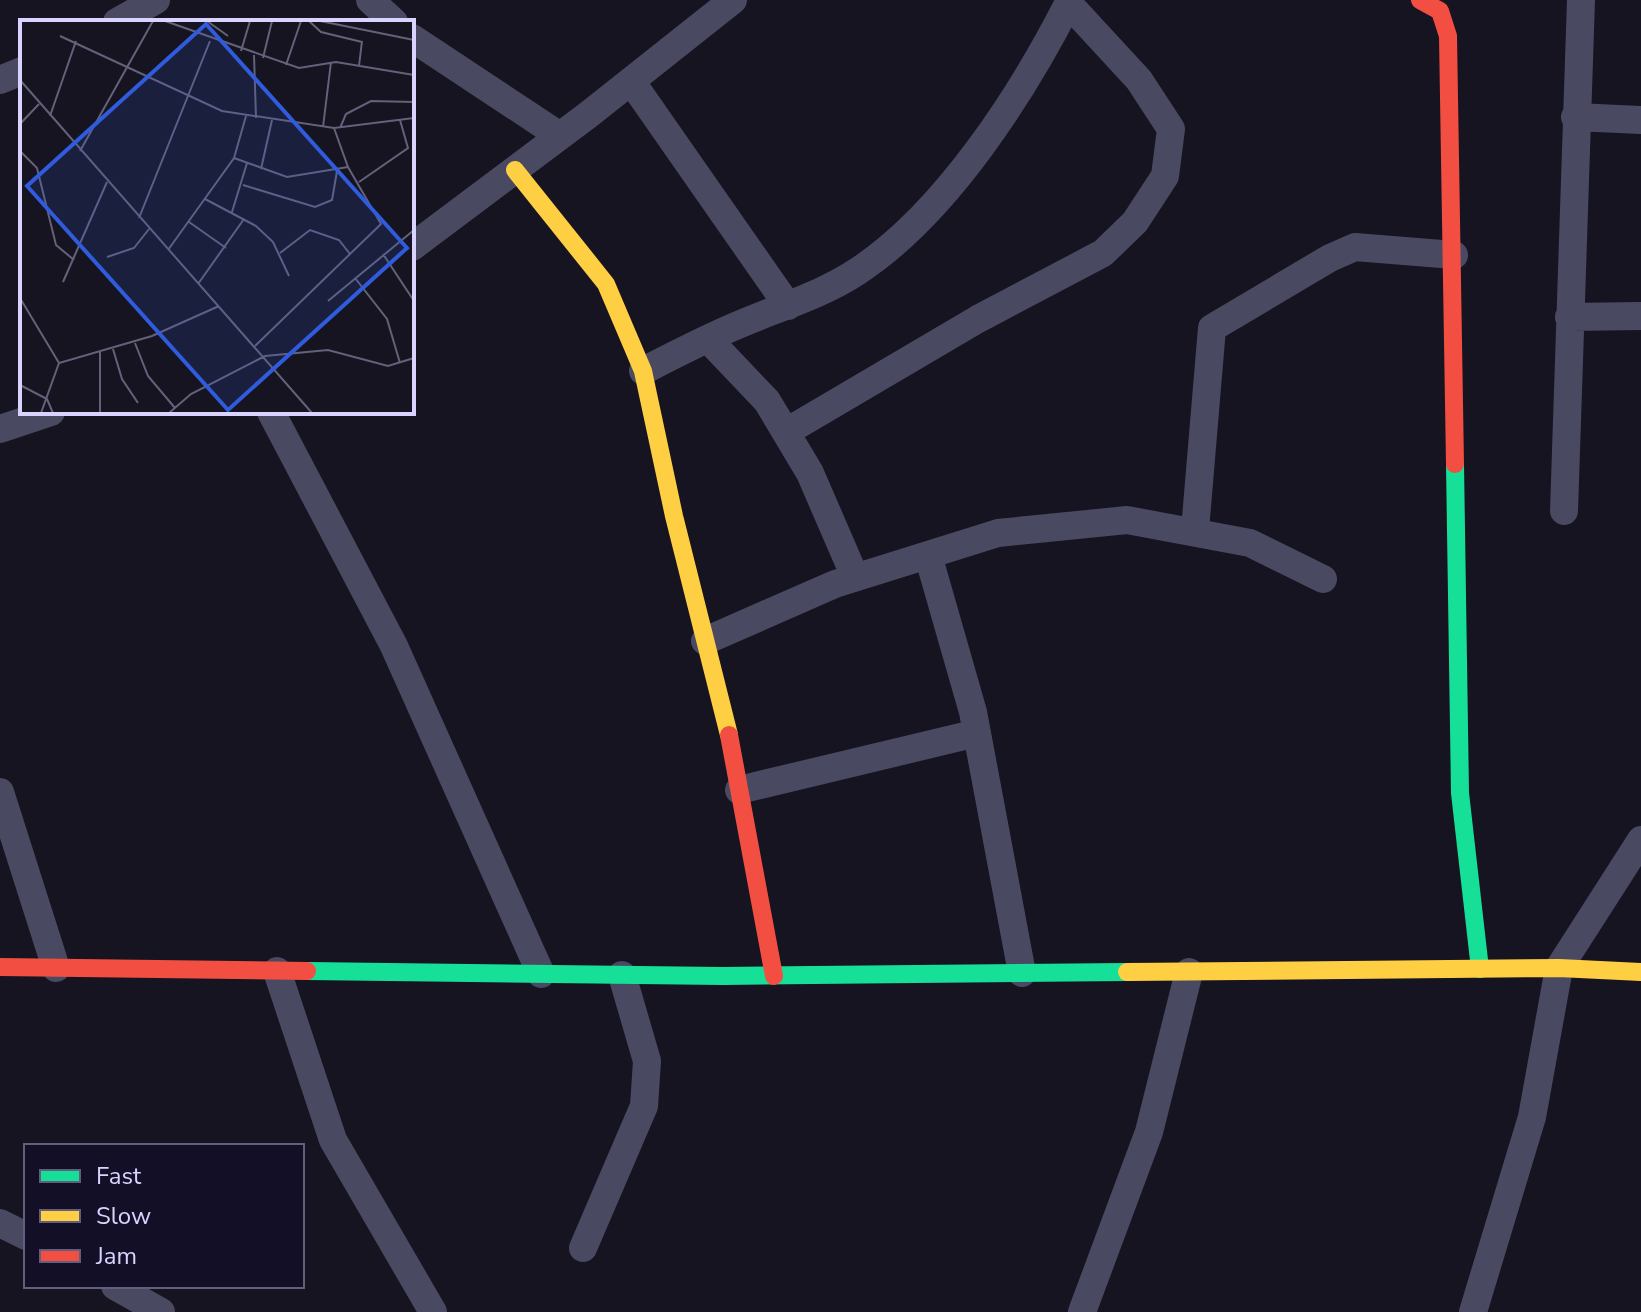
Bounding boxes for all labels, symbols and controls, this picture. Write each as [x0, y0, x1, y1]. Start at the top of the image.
inset map [20, 20, 414, 414]
legend [24, 1144, 304, 1288]
text: Fast [96, 1160, 142, 1192]
text: Slow [96, 1200, 151, 1232]
text: Jam [95, 1240, 137, 1272]

